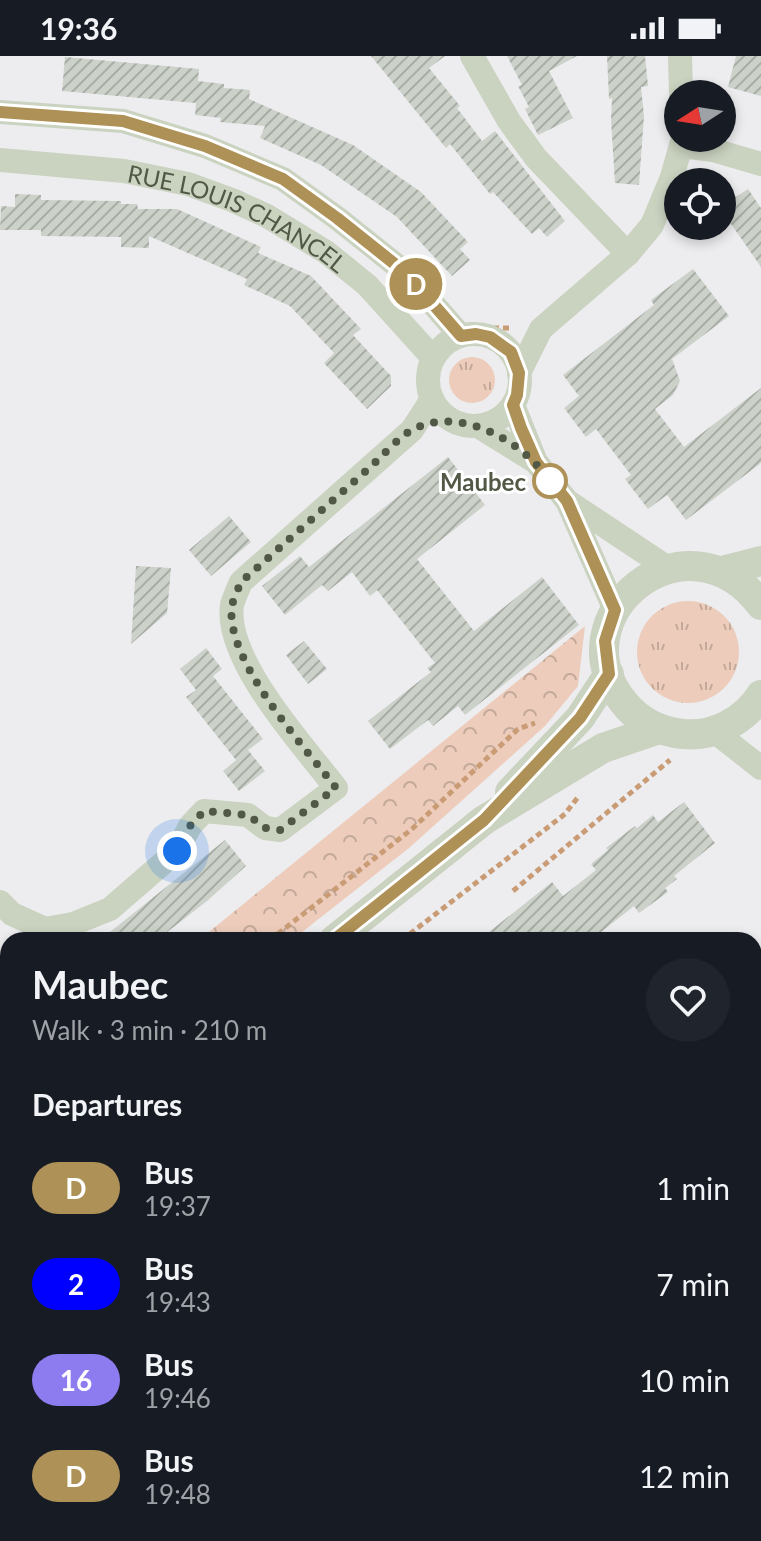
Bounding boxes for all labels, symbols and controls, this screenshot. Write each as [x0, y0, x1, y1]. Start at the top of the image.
text: 19:36 [40, 10, 117, 46]
north arrow [664, 80, 736, 152]
map controls [664, 80, 736, 240]
street label: RUE LOUIS CHANCEL [125, 158, 353, 278]
button: locate [664, 168, 736, 240]
line badge: D [390, 258, 442, 310]
text: D [405, 267, 427, 301]
marker: Maubec [533, 464, 567, 498]
place label: Maubec [440, 467, 526, 496]
your location [157, 831, 197, 871]
button: heart [646, 958, 730, 1042]
text: Maubec [32, 961, 168, 1007]
text: Walk · 3 min · 210 m [32, 1014, 267, 1046]
text: Departures [32, 1086, 182, 1122]
text: Bus [144, 1154, 194, 1190]
text: 1 min [656, 1170, 730, 1206]
text: D [65, 1171, 87, 1205]
text: 19:37 [144, 1190, 211, 1222]
text: Bus [144, 1250, 194, 1286]
text: 7 min [656, 1266, 730, 1302]
text: 2 [68, 1267, 84, 1301]
text: 19:43 [144, 1286, 211, 1318]
text: Bus [144, 1346, 194, 1382]
text: 10 min [639, 1362, 730, 1398]
text: 16 [60, 1363, 92, 1397]
text: 19:46 [144, 1382, 211, 1414]
text: Bus [144, 1442, 194, 1478]
text: 12 min [639, 1458, 730, 1494]
text: D [65, 1459, 87, 1493]
text: 19:48 [144, 1478, 211, 1510]

